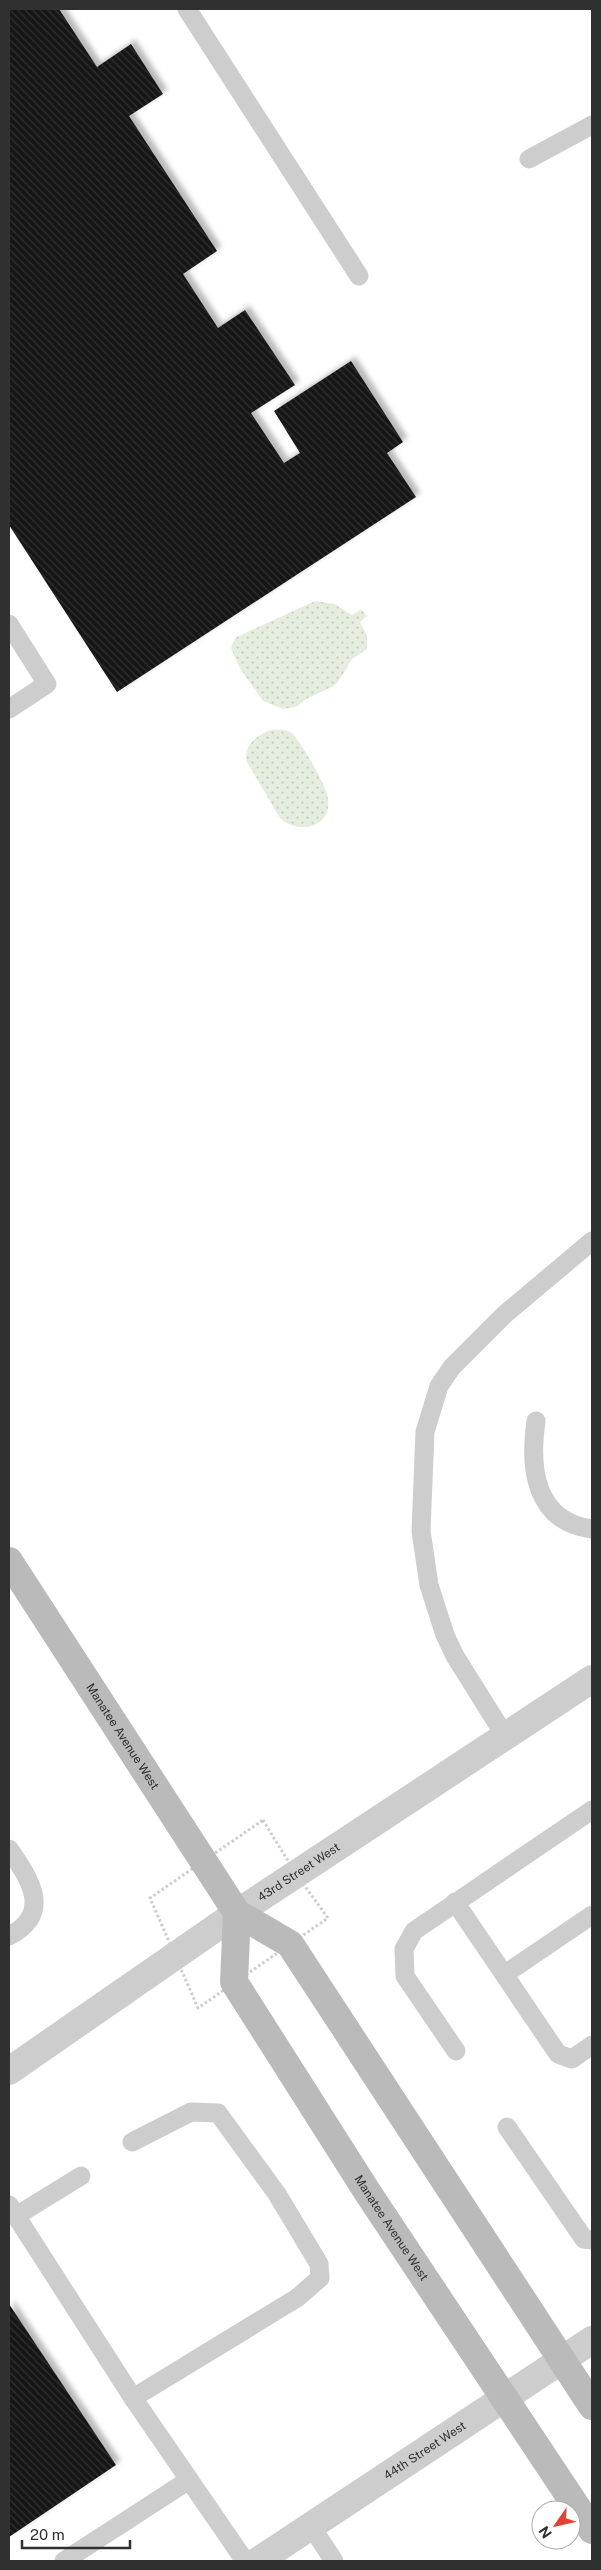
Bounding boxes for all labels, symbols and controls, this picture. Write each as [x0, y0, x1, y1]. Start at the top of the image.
street label: Manatee Avenue West [83, 1681, 162, 1792]
street label: 43rd Street West [255, 1840, 343, 1904]
street label: Manatee Avenue West [351, 2173, 431, 2284]
street label: 44th Street West [381, 2418, 469, 2483]
north arrow [531, 2500, 581, 2550]
scale bar [22, 2518, 130, 2550]
text: N [536, 2523, 555, 2541]
text: 20 m [30, 2526, 65, 2543]

